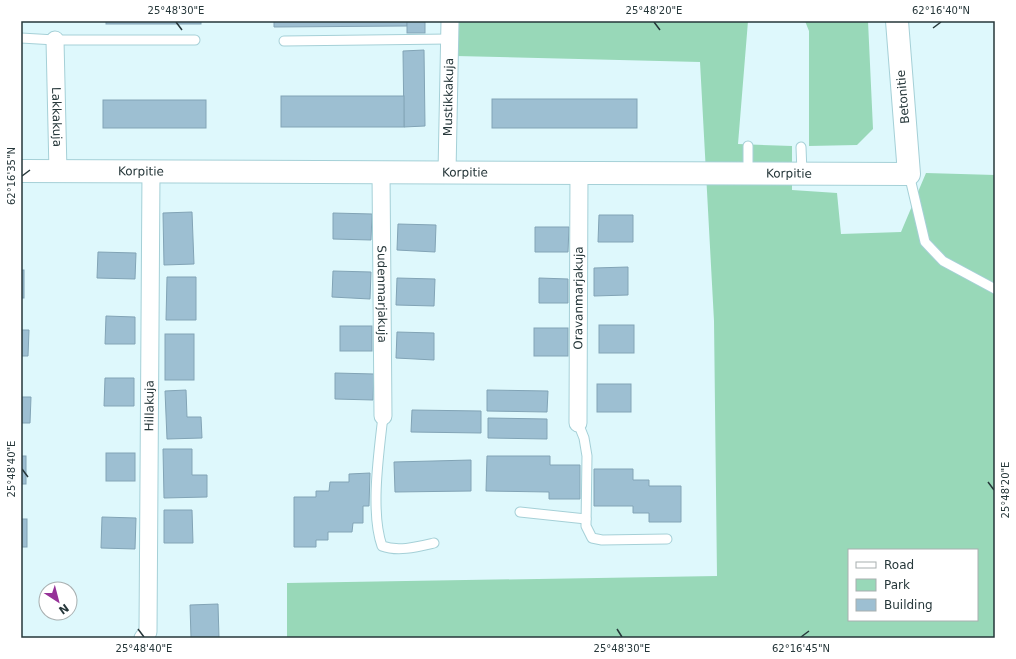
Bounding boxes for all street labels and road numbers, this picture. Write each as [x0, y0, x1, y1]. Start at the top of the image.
street label: Mustikkakuja [441, 58, 456, 136]
street label: Betonitie [894, 69, 912, 125]
street label: Lakkakuja [49, 87, 64, 147]
street label: Korpitie [118, 164, 164, 178]
street label: Korpitie [442, 165, 488, 180]
street label: Korpitie [766, 167, 812, 181]
street label: Sudenmarjakuja [375, 245, 389, 343]
street label: Oravanmarjakuja [571, 246, 586, 350]
street label: Hillakuja [142, 380, 157, 432]

